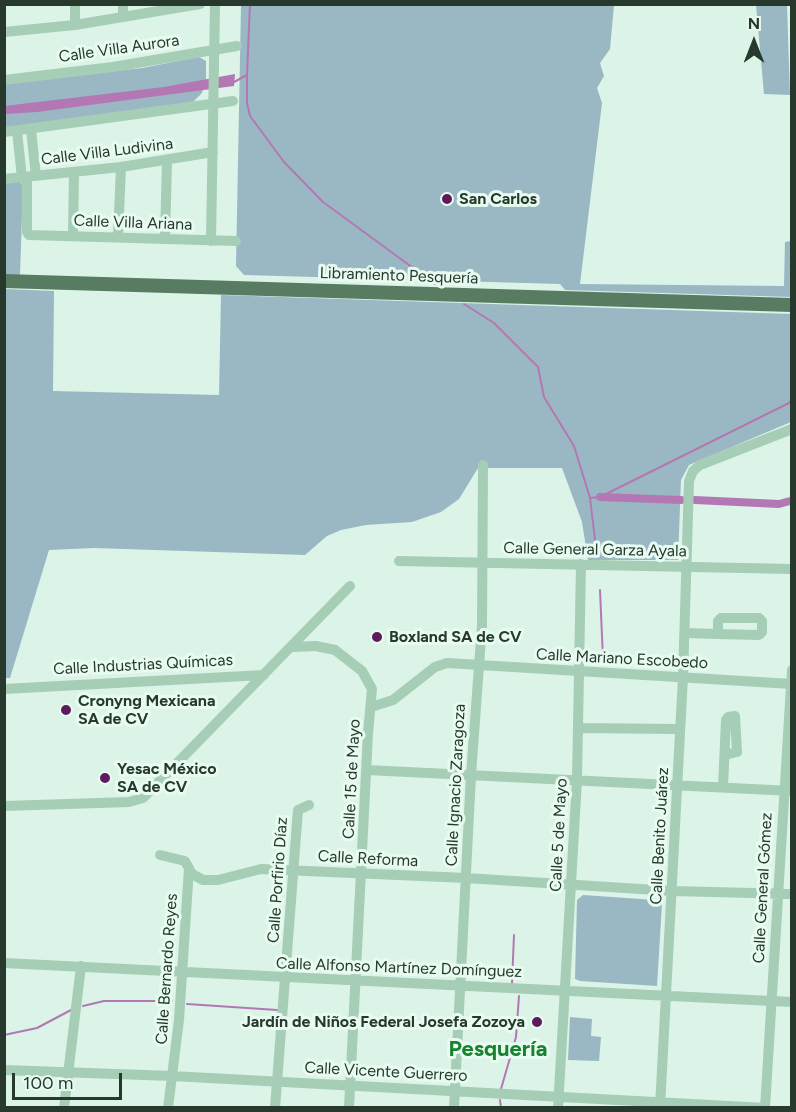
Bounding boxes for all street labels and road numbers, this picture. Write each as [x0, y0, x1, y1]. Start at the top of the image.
street label: Calle Villa Aurora [58, 31, 180, 67]
street label: Calle Villa Ludivina [40, 134, 174, 170]
street label: Calle Villa Ariana [73, 211, 193, 235]
street label: Libramiento Pesquería [319, 264, 479, 288]
street label: Calle General Garza Ayala [503, 539, 687, 561]
street label: Calle Mariano Escobedo [536, 645, 708, 673]
street label: Calle Industrias Químicas [53, 651, 233, 679]
street label: Calle Ignacio Zaragoza [442, 703, 470, 867]
street label: Calle 15 de Mayo [339, 718, 365, 840]
street label: Calle Benito Juárez [647, 767, 673, 905]
street label: Calle 5 de Mayo [546, 778, 572, 892]
street label: Calle General Gómez [749, 812, 777, 964]
street label: Calle Porfirio Díaz [264, 817, 292, 943]
street label: Calle Reforma [317, 847, 419, 871]
street label: Calle Bernardo Reyes [152, 893, 182, 1045]
street label: Calle Alfonso Martínez Domínguez [276, 954, 522, 982]
street label: Calle Vicente Guerrero [304, 1058, 468, 1086]

